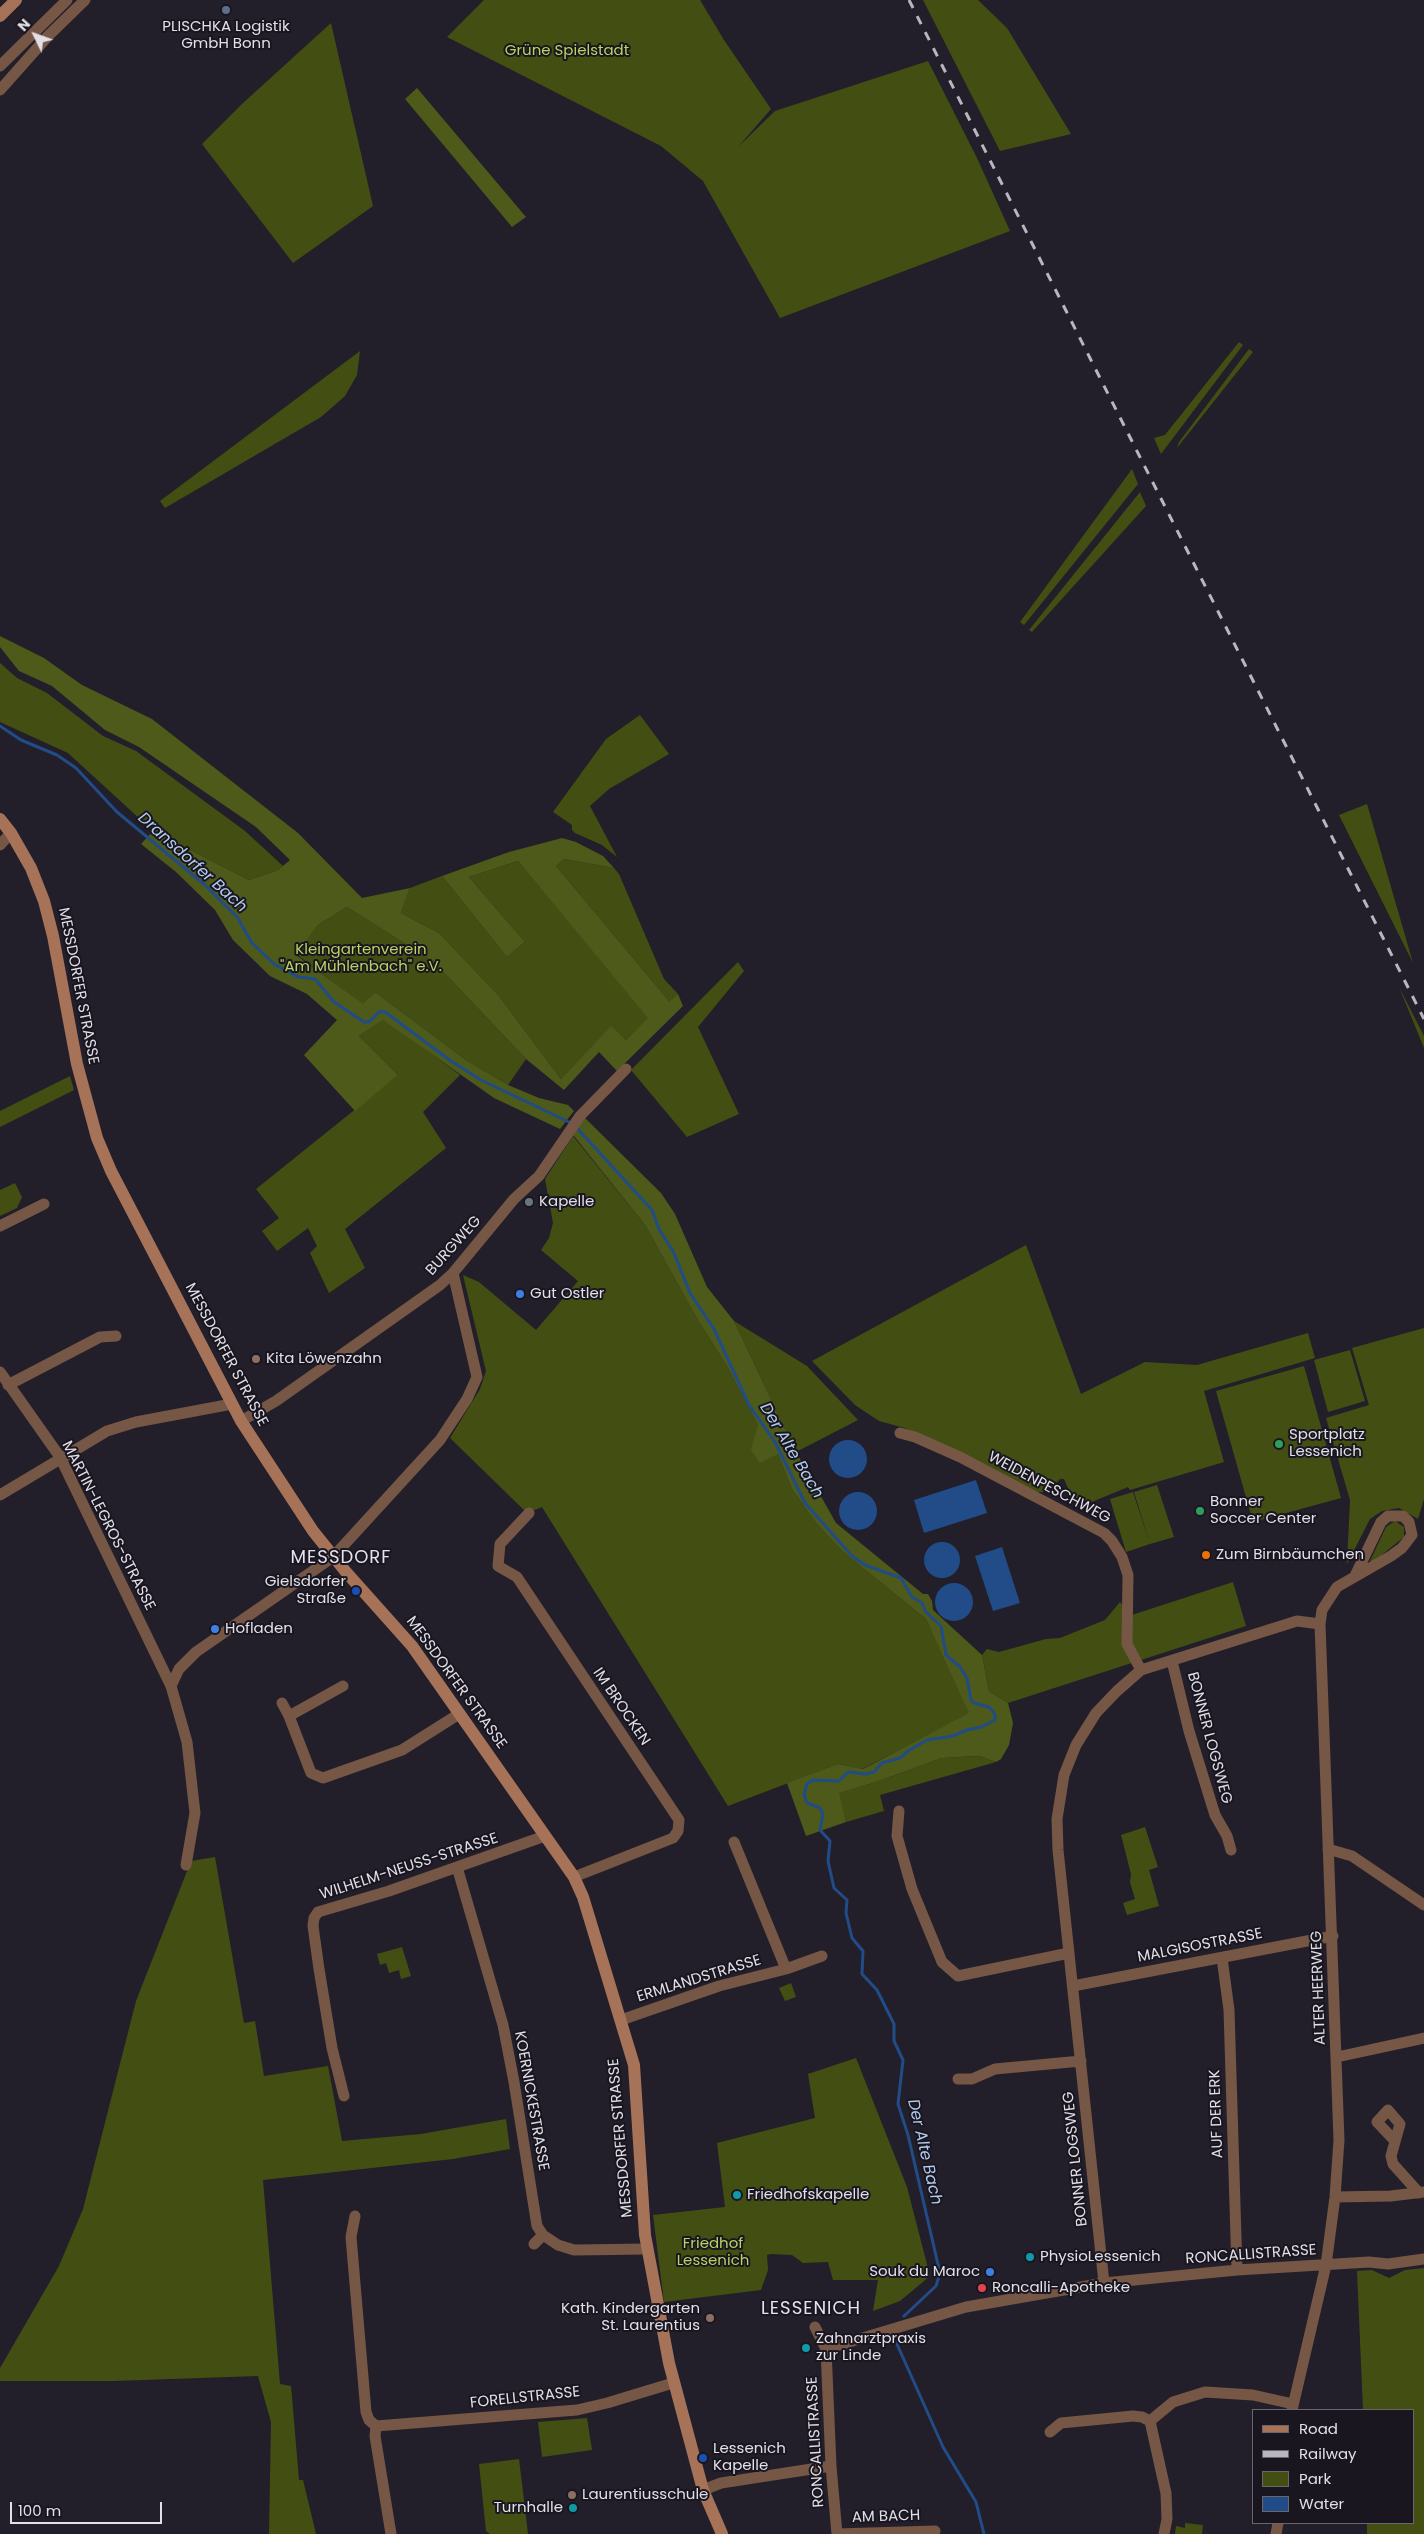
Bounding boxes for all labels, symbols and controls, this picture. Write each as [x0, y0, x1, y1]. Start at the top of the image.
marker: PLISCHKA Logistik GmbH Bonn [220, 4, 232, 16]
north arrow [10, 10, 60, 60]
text: N [13, 14, 35, 36]
place label: PLISCHKA Logistik GmbH Bonn [162, 18, 290, 53]
park label: Grüne Spielstadt [505, 42, 629, 60]
water label: Dransdorfer Bach [133, 809, 251, 917]
street label: MESSDORFER STRASSE [54, 906, 102, 1066]
park label: Kleingartenverein "Am Mühlenbach" e.V. [280, 941, 442, 976]
place label: Kapelle [539, 1193, 594, 1211]
marker: Kapelle [523, 1196, 535, 1208]
street label: BURGWEG [423, 1212, 485, 1280]
street label: MESSDORFER STRASSE [181, 1280, 271, 1430]
place label: Gut Ostler [530, 1285, 604, 1303]
marker: Gut Ostler [514, 1288, 526, 1300]
place label: Kita Löwenzahn [266, 1350, 382, 1368]
marker: Kita Löwenzahn [250, 1353, 262, 1365]
water label: Der Alte Bach [755, 1400, 827, 1502]
place label: Sportplatz Lessenich [1289, 1426, 1365, 1461]
street label: MARTIN-LEGROS-STRASSE [57, 1438, 159, 1614]
marker: Sportplatz Lessenich [1273, 1438, 1285, 1450]
street label: WEIDENPESCHWEG [985, 1448, 1113, 1528]
place label: Bonner Soccer Center [1210, 1493, 1316, 1528]
marker: Bonner Soccer Center [1194, 1505, 1206, 1517]
place label: Zum Birnbäumchen [1216, 1546, 1364, 1564]
district label: MESSDORF [290, 1547, 392, 1569]
marker: Zum Birnbäumchen [1200, 1549, 1212, 1561]
place label: Gielsdorfer Straße [265, 1573, 346, 1608]
marker: Gielsdorfer Straße [350, 1585, 362, 1597]
street label: MESSDORFER STRASSE [402, 1613, 510, 1753]
place label: Hofladen [225, 1620, 293, 1638]
marker: Hofladen [209, 1623, 221, 1635]
street label: IM BROCKEN [589, 1665, 653, 1749]
street label: BONNER LOGSWEG [1183, 1670, 1235, 1806]
street label: WILHELM-NEUSS-STRASSE [318, 1830, 500, 1904]
street label: MALGISOSTRASSE [1136, 1925, 1264, 1967]
street label: ALTER HEERWEG [1308, 1931, 1330, 2045]
street label: ERMLANDSTRASSE [635, 1952, 763, 2006]
street label: KOERNICKESTRASSE [510, 2030, 552, 2172]
street label: MESSDORFER STRASSE [605, 2058, 637, 2218]
street label: AUF DER ERK [1206, 2069, 1228, 2159]
street label: BONNER LOGSWEG [1060, 2091, 1092, 2227]
water label: Der Alte Bach [903, 2097, 945, 2207]
place label: Friedhofskapelle [747, 2186, 869, 2204]
marker: Friedhofskapelle [731, 2189, 743, 2201]
park label: Friedhof Lessenich [677, 2235, 749, 2270]
street label: RONCALLISTRASSE [1185, 2241, 1317, 2269]
place label: PhysioLessenich [1040, 2248, 1161, 2266]
marker: PhysioLessenich [1024, 2251, 1036, 2263]
place label: Souk du Maroc [869, 2263, 980, 2281]
marker: Souk du Maroc [984, 2266, 996, 2278]
place label: Roncalli-Apotheke [992, 2279, 1130, 2297]
marker: Roncalli-Apotheke [976, 2282, 988, 2294]
district label: LESSENICH [760, 2298, 862, 2320]
place label: Kath. Kindergarten St. Laurentius [561, 2300, 700, 2335]
marker: Kath. Kindergarten St. Laurentius [704, 2312, 716, 2324]
place label: Zahnarztpraxis zur Linde [816, 2330, 926, 2365]
marker: Zahnarztpraxis zur Linde [800, 2342, 812, 2354]
street label: RONCALLISTRASSE [804, 2376, 828, 2508]
street label: FORELLSTRASSE [469, 2383, 581, 2413]
legend [1252, 2409, 1414, 2524]
text: Road [1299, 2418, 1338, 2439]
place label: Lessenich Kapelle [713, 2440, 786, 2475]
text: Railway [1299, 2443, 1357, 2464]
marker: Lessenich Kapelle [697, 2452, 709, 2464]
text: Park [1299, 2468, 1331, 2489]
place label: Laurentiusschule [582, 2486, 708, 2504]
marker: Laurentiusschule [566, 2489, 578, 2501]
scale bar [12, 2492, 165, 2524]
text: Water [1299, 2493, 1344, 2514]
place label: Turnhalle [494, 2499, 563, 2517]
text: 100 m [18, 2500, 61, 2521]
marker: Turnhalle [567, 2502, 579, 2514]
street label: AM BACH [852, 2507, 920, 2527]

